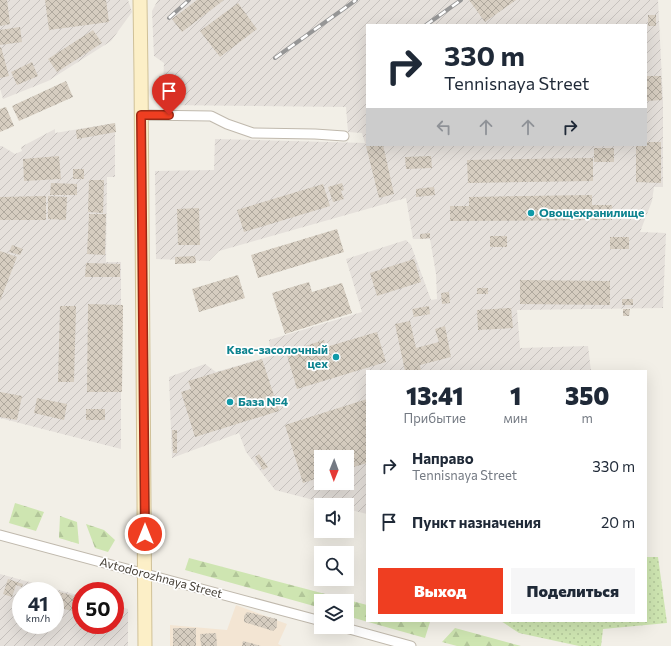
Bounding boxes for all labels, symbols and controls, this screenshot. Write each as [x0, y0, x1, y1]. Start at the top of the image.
text: 330 m [444, 38, 525, 72]
icon: right [378, 40, 430, 92]
text: Tennisnaya Street [444, 72, 589, 94]
pin [152, 74, 186, 115]
icon: arrive [158, 80, 180, 102]
icon: left [433, 116, 455, 138]
icon: ahead [475, 116, 497, 138]
icon: ahead [517, 116, 539, 138]
icon: right [559, 116, 581, 138]
place label: Овощехранилище [539, 205, 644, 219]
marker: Овощехранилище [526, 208, 536, 218]
place label: Квас-засолочный цех [227, 342, 328, 370]
marker: Квас-засолочный цех [331, 352, 341, 362]
text: 13:41 [406, 381, 463, 410]
text: 1 [510, 381, 521, 410]
text: 350 [565, 381, 609, 410]
place label: База №4 [238, 394, 289, 408]
marker: База №4 [225, 397, 235, 407]
text: Прибытие [403, 410, 466, 426]
text: мин [503, 410, 528, 426]
text: m [582, 410, 593, 426]
text: Направо [412, 449, 474, 467]
north arrow [314, 450, 354, 490]
map controls [314, 450, 354, 634]
icon: right [378, 455, 400, 477]
text: 330 m [592, 457, 635, 475]
text: Tennisnaya Street [412, 467, 517, 483]
button: sound [314, 498, 354, 538]
icon: arrive [378, 511, 400, 533]
position arrow [124, 513, 166, 555]
text: Пункт назначения [412, 513, 541, 531]
text: 20 m [601, 513, 635, 531]
button: search [314, 546, 354, 586]
street label: Avtodorozhnaya Street [98, 554, 224, 600]
button: Выход [378, 568, 503, 614]
button: Поделиться [511, 568, 635, 614]
speed limit sign: 50 [72, 582, 124, 634]
text: 41 [28, 591, 48, 615]
button: layers [314, 594, 354, 634]
text: km/h [26, 612, 50, 624]

